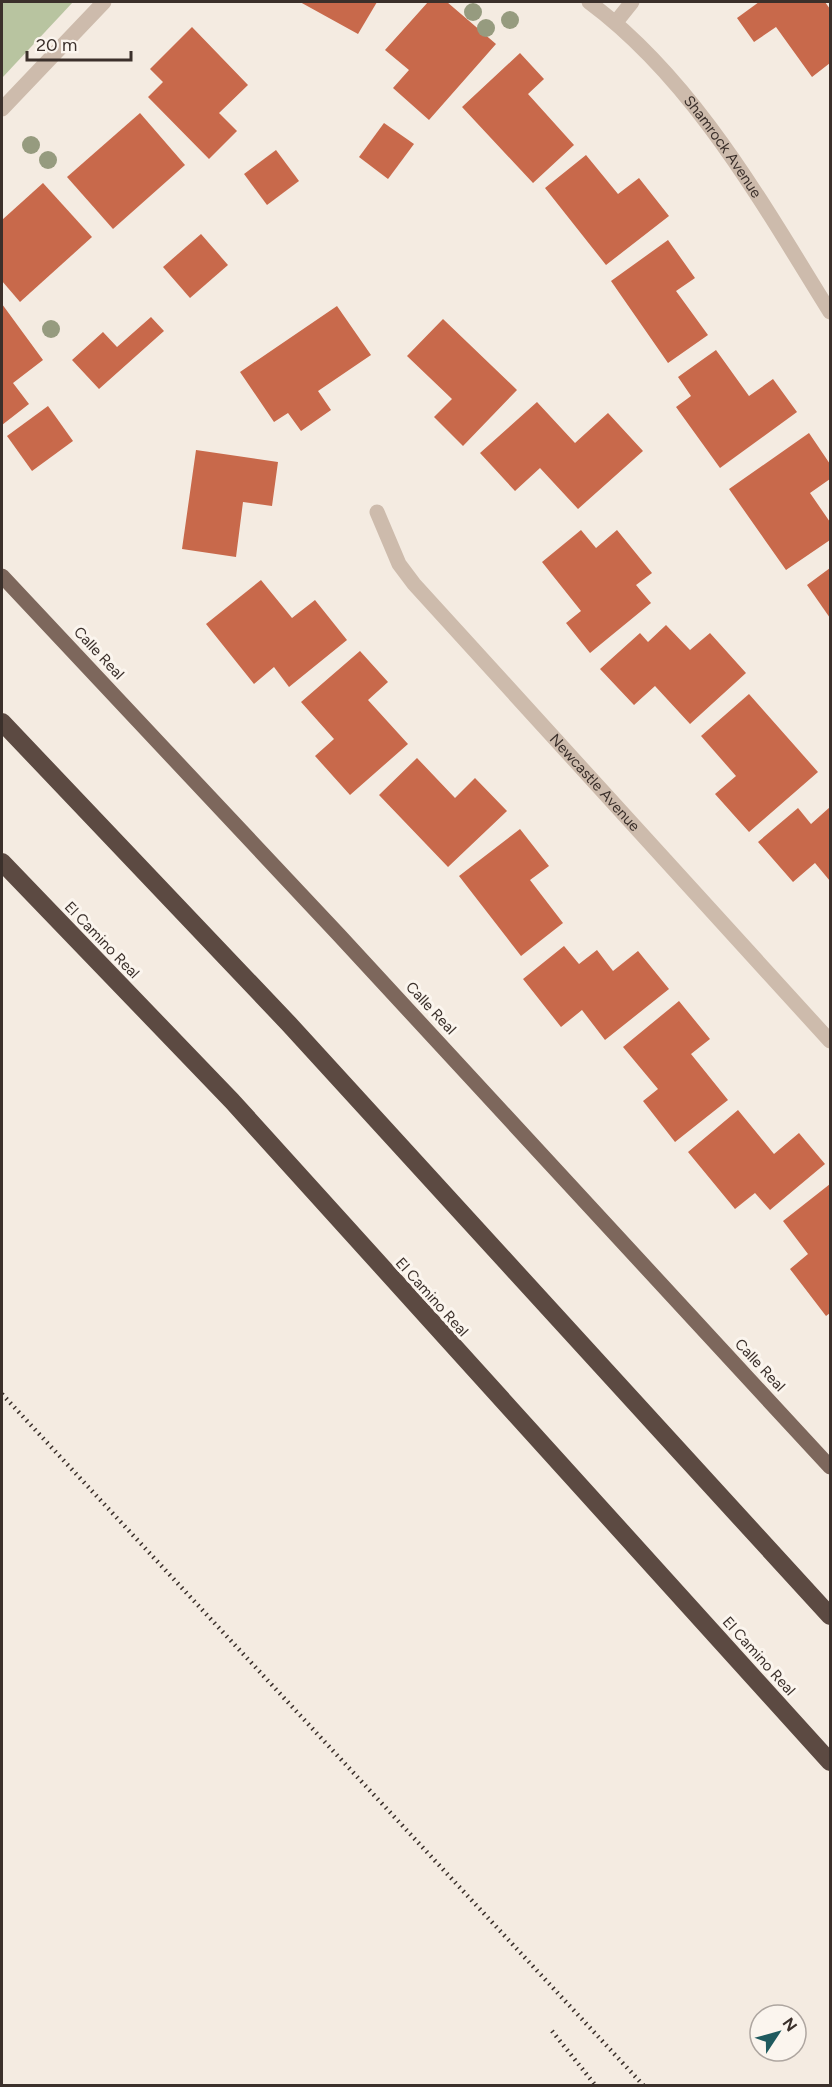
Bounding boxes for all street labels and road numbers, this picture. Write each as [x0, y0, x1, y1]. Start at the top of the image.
street label: Shamrock Avenue [680, 92, 765, 201]
street label: Calle Real [70, 623, 128, 683]
street label: Newcastle Avenue [546, 730, 644, 835]
street label: El Camino Real [61, 898, 143, 982]
street label: Calle Real [402, 978, 460, 1038]
street label: El Camino Real [392, 1254, 472, 1340]
street label: Calle Real [731, 1335, 789, 1395]
street label: El Camino Real [719, 1613, 799, 1699]

